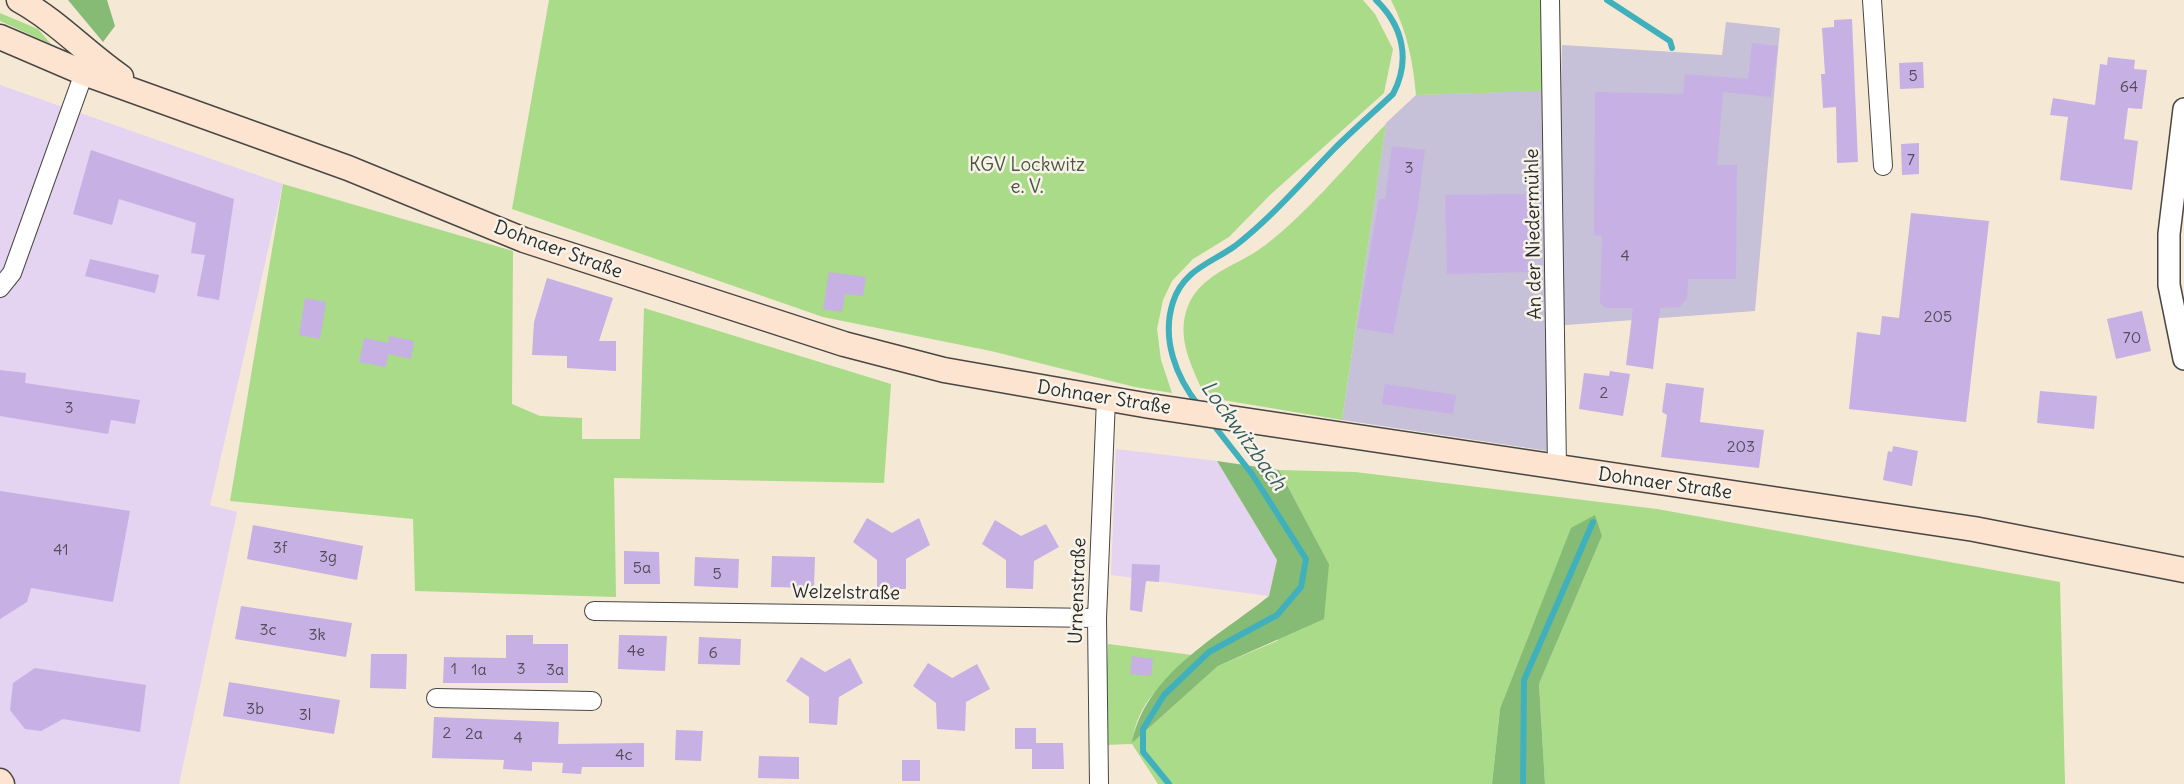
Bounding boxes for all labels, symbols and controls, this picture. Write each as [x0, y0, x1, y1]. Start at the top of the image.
house number: 5 [1908, 66, 1918, 86]
house number: 64 [2120, 77, 2138, 97]
street label: An der Niedermühle [1521, 148, 1547, 320]
house number: 7 [1907, 150, 1915, 170]
park label: KGV Lockwitz e. V. [969, 155, 1085, 199]
house number: 3 [1404, 158, 1414, 178]
street label: Dohnaer Straße [491, 216, 625, 284]
house number: 4 [1620, 246, 1630, 266]
house number: 205 [1924, 307, 1952, 327]
house number: 70 [2123, 328, 2141, 348]
street label: Dohnaer Straße [1036, 376, 1172, 420]
water label: Lockwitzbach [1195, 376, 1291, 496]
house number: 2 [1600, 383, 1608, 403]
house number: 3 [64, 398, 74, 418]
house number: 203 [1727, 437, 1755, 457]
street label: Dohnaer Straße [1597, 463, 1733, 505]
street label: Urnenstraße [1065, 537, 1091, 645]
house number: 3f [273, 538, 287, 558]
house number: 41 [53, 540, 69, 560]
house number: 3g [319, 547, 337, 567]
house number: 5a [633, 558, 651, 578]
house number: 5 [712, 564, 722, 584]
street label: Welzelstraße [792, 581, 900, 605]
house number: 3c [259, 620, 277, 640]
house number: 3k [308, 625, 326, 645]
house number: 4e [627, 641, 645, 661]
house number: 6 [708, 643, 718, 663]
house number: 1 [451, 659, 457, 679]
house number: 3 [516, 659, 526, 679]
house number: 1a [471, 660, 487, 680]
house number: 3a [546, 660, 564, 680]
house number: 3b [246, 699, 264, 719]
house number: 3l [299, 705, 311, 725]
house number: 2 [443, 723, 451, 743]
house number: 2a [465, 724, 483, 744]
house number: 4 [513, 728, 523, 748]
house number: 4c [615, 745, 633, 765]

